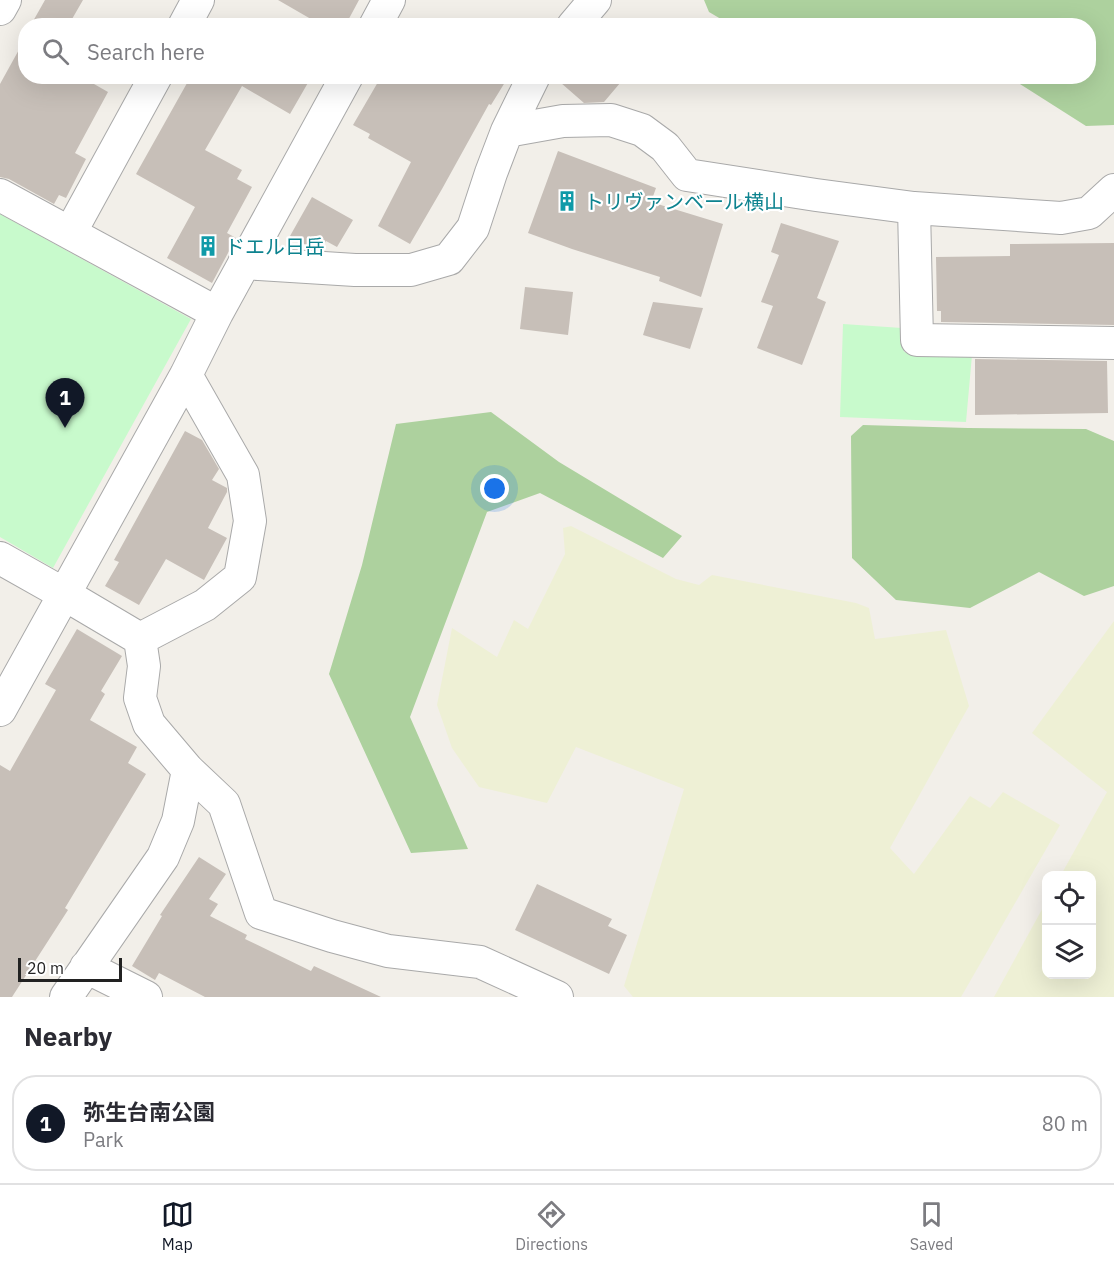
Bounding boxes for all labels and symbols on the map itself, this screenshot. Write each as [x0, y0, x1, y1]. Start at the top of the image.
place label: トリヴァンベール横山 [584, 188, 784, 215]
building icon: トリヴァンベール横山 [555, 189, 579, 213]
place label: ドエル日岳 [225, 233, 325, 260]
building icon: ドエル日岳 [196, 234, 220, 258]
pin: 1 [46, 378, 84, 428]
your location [480, 474, 509, 503]
scale bar [18, 955, 122, 982]

